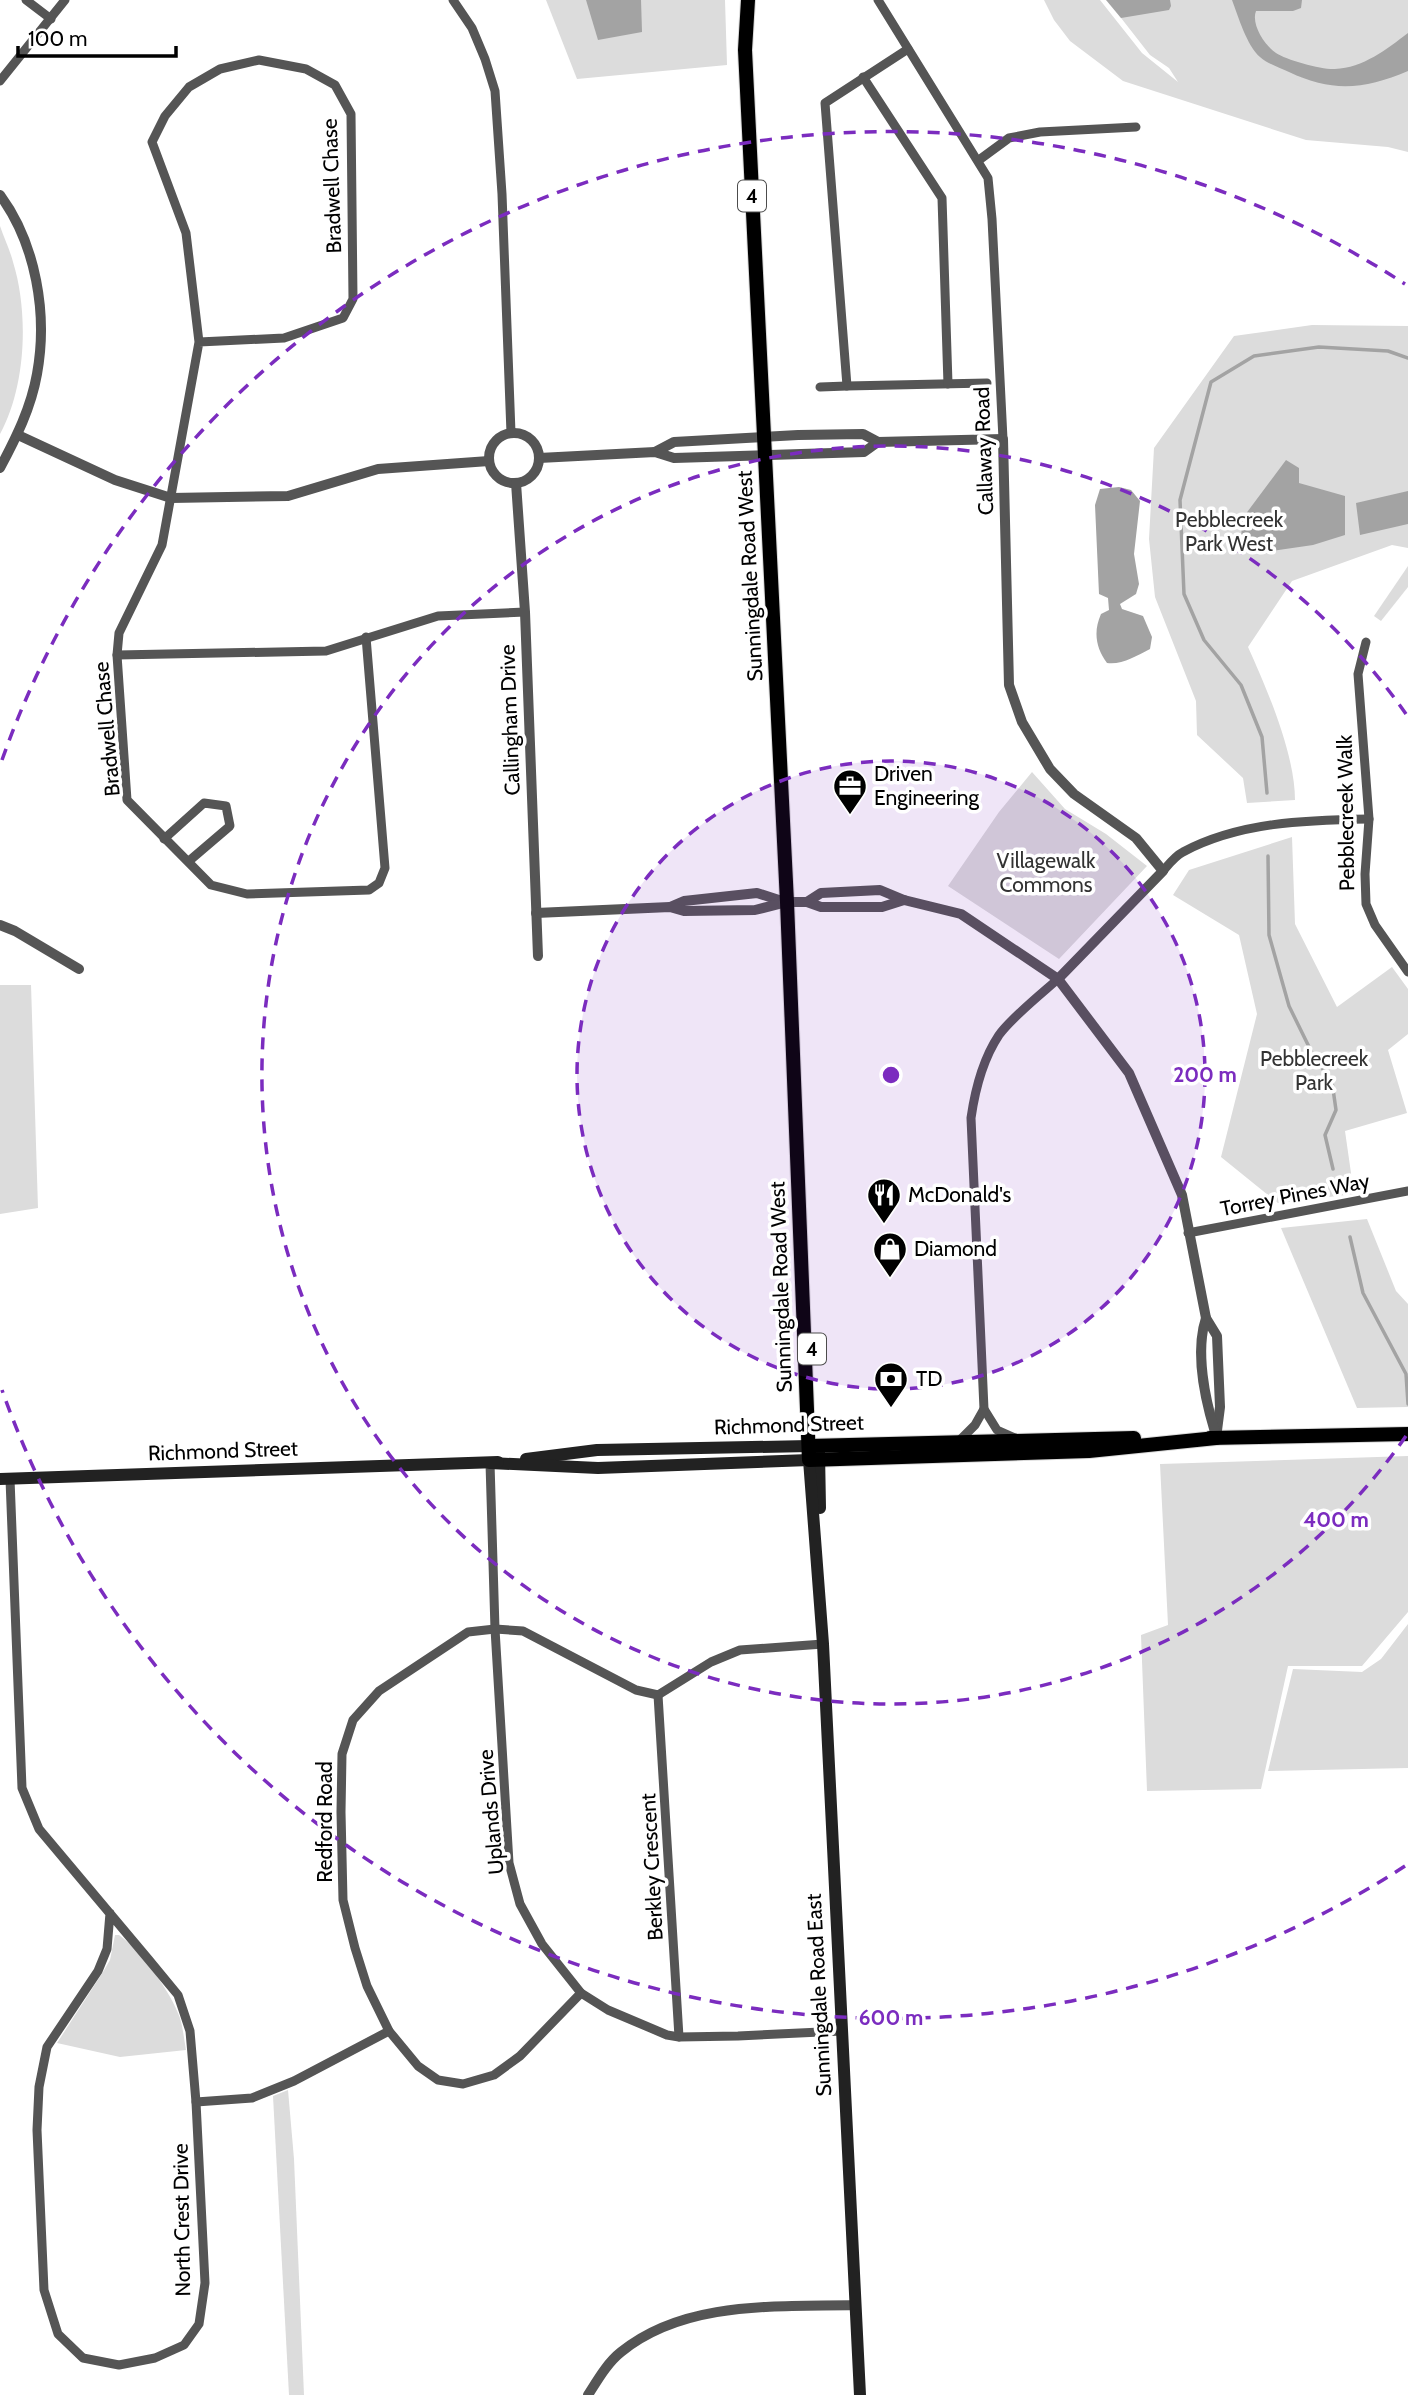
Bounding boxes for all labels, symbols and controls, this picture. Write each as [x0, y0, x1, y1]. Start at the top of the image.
scale bar [18, 14, 175, 58]
text: 100 m [28, 26, 87, 51]
street label: Bradwell Chase [317, 118, 346, 254]
road number: 4 [738, 180, 766, 212]
street label: Callaway Road [969, 386, 998, 516]
street label: Sunningdale Road West [731, 470, 768, 682]
park label: Pebblecreek Park West [1175, 507, 1284, 556]
street label: Callingham Drive [494, 644, 525, 796]
street label: Bradwell Chase [88, 660, 125, 797]
street label: Pebblecreek Walk [1332, 734, 1359, 891]
place label: Driven Engineering [874, 761, 980, 810]
office icon: Driven Engineering [831, 767, 869, 816]
park label: Villagewalk Commons [997, 848, 1096, 897]
park label: Pebblecreek Park [1260, 1046, 1369, 1095]
text: 200 m [1173, 1062, 1237, 1087]
centre of rings [879, 1063, 903, 1087]
street label: Torrey Pines Way [1218, 1168, 1372, 1221]
restaurant icon: McDonald's [865, 1176, 903, 1225]
street label: Sunningdale Road West [764, 1181, 797, 1393]
place label: McDonald's [908, 1182, 1012, 1207]
shop icon: Diamond [871, 1230, 909, 1279]
place label: Diamond [914, 1236, 997, 1261]
road number: 4 [798, 1334, 826, 1364]
bank icon: TD [872, 1360, 910, 1409]
place label: TD [916, 1366, 942, 1391]
street label: Richmond Street [714, 1409, 864, 1440]
street label: Richmond Street [148, 1435, 298, 1466]
text: 400 m [1303, 1507, 1369, 1532]
street label: Uplands Drive [473, 1748, 508, 1876]
street label: Redford Road [312, 1761, 337, 1883]
street label: Berkley Crescent [635, 1793, 668, 1941]
street label: Sunningdale Road East [801, 1893, 836, 2097]
text: 600 m [859, 2005, 923, 2030]
street label: North Crest Drive [168, 2143, 195, 2297]

